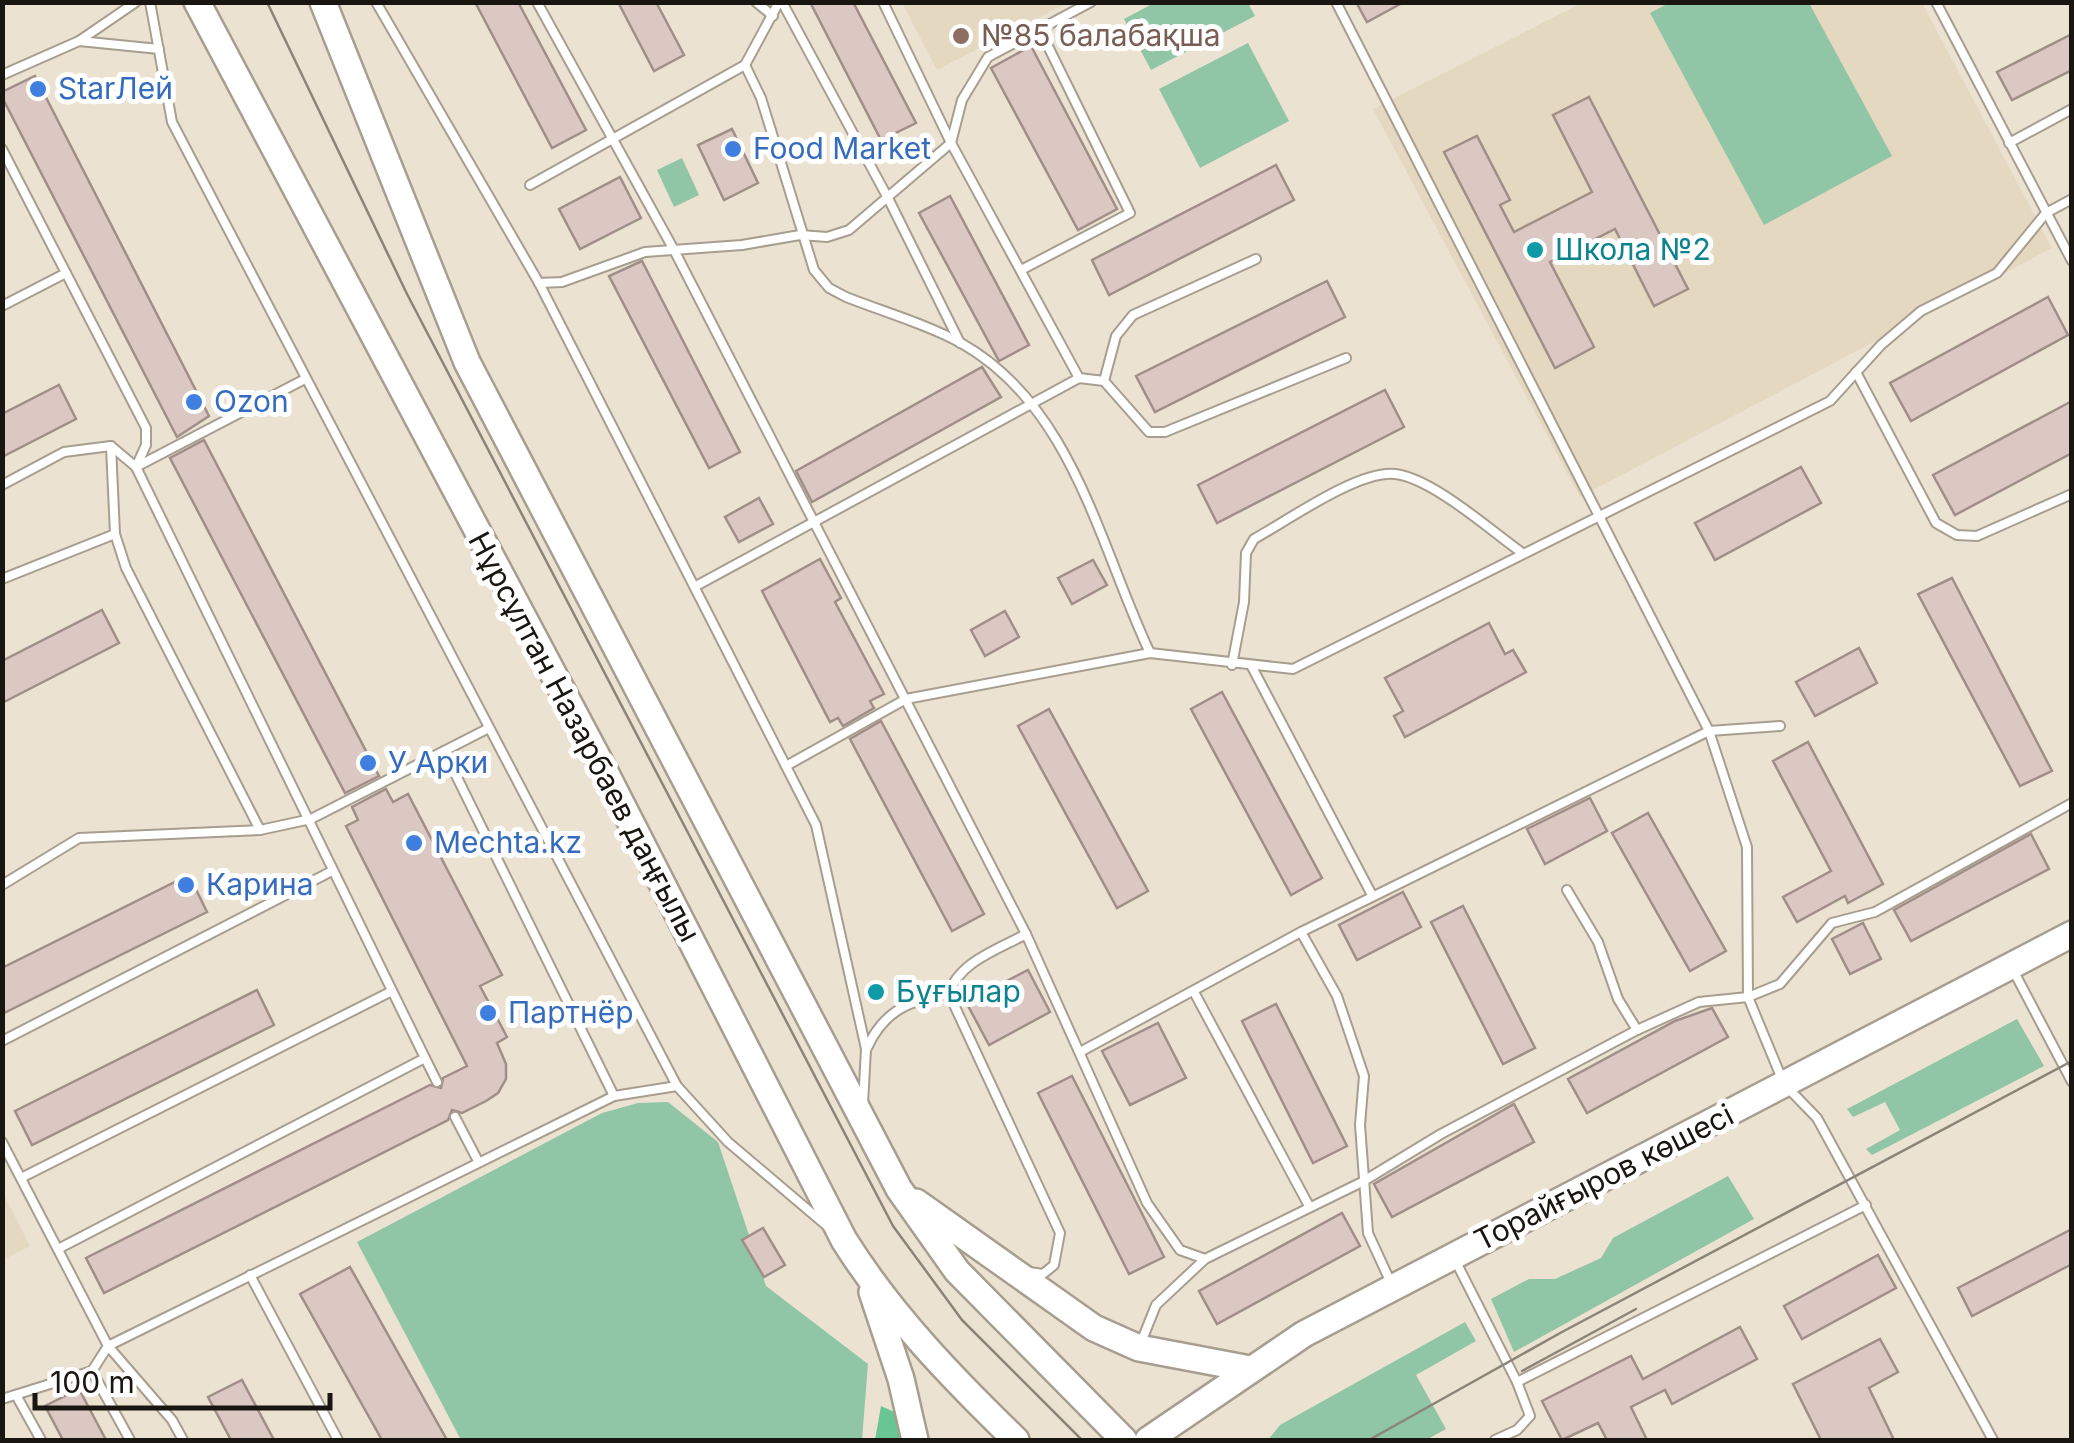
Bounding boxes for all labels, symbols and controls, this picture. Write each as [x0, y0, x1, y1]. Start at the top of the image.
place label: №85 балабақша [981, 17, 1221, 53]
marker: №85 балабақша [950, 25, 972, 47]
place label: StarЛей [58, 70, 173, 106]
marker: StarЛей [27, 78, 49, 100]
place label: Food Market [753, 130, 931, 166]
marker: Food Market [722, 138, 744, 160]
place label: Школа №2 [1555, 231, 1711, 267]
marker: Школа №2 [1524, 239, 1546, 261]
place label: Ozon [214, 383, 289, 419]
marker: Ozon [183, 391, 205, 413]
street label: Нұрсұлтан Назарбаев даңғылы [461, 526, 708, 948]
place label: У Арки [388, 744, 488, 780]
marker: У Арки [357, 752, 379, 774]
place label: Mechta.kz [434, 824, 582, 860]
marker: Mechta.kz [403, 832, 425, 854]
place label: Карина [206, 866, 314, 902]
marker: Карина [175, 874, 197, 896]
place label: Бұғылар [896, 973, 1021, 1009]
marker: Бұғылар [865, 981, 887, 1003]
place label: Партнёр [508, 994, 634, 1030]
marker: Партнёр [477, 1002, 499, 1024]
street label: Торайғыров көшесі [1468, 1096, 1739, 1258]
scale bar [35, 1348, 330, 1410]
text: 100 m [50, 1364, 135, 1400]

